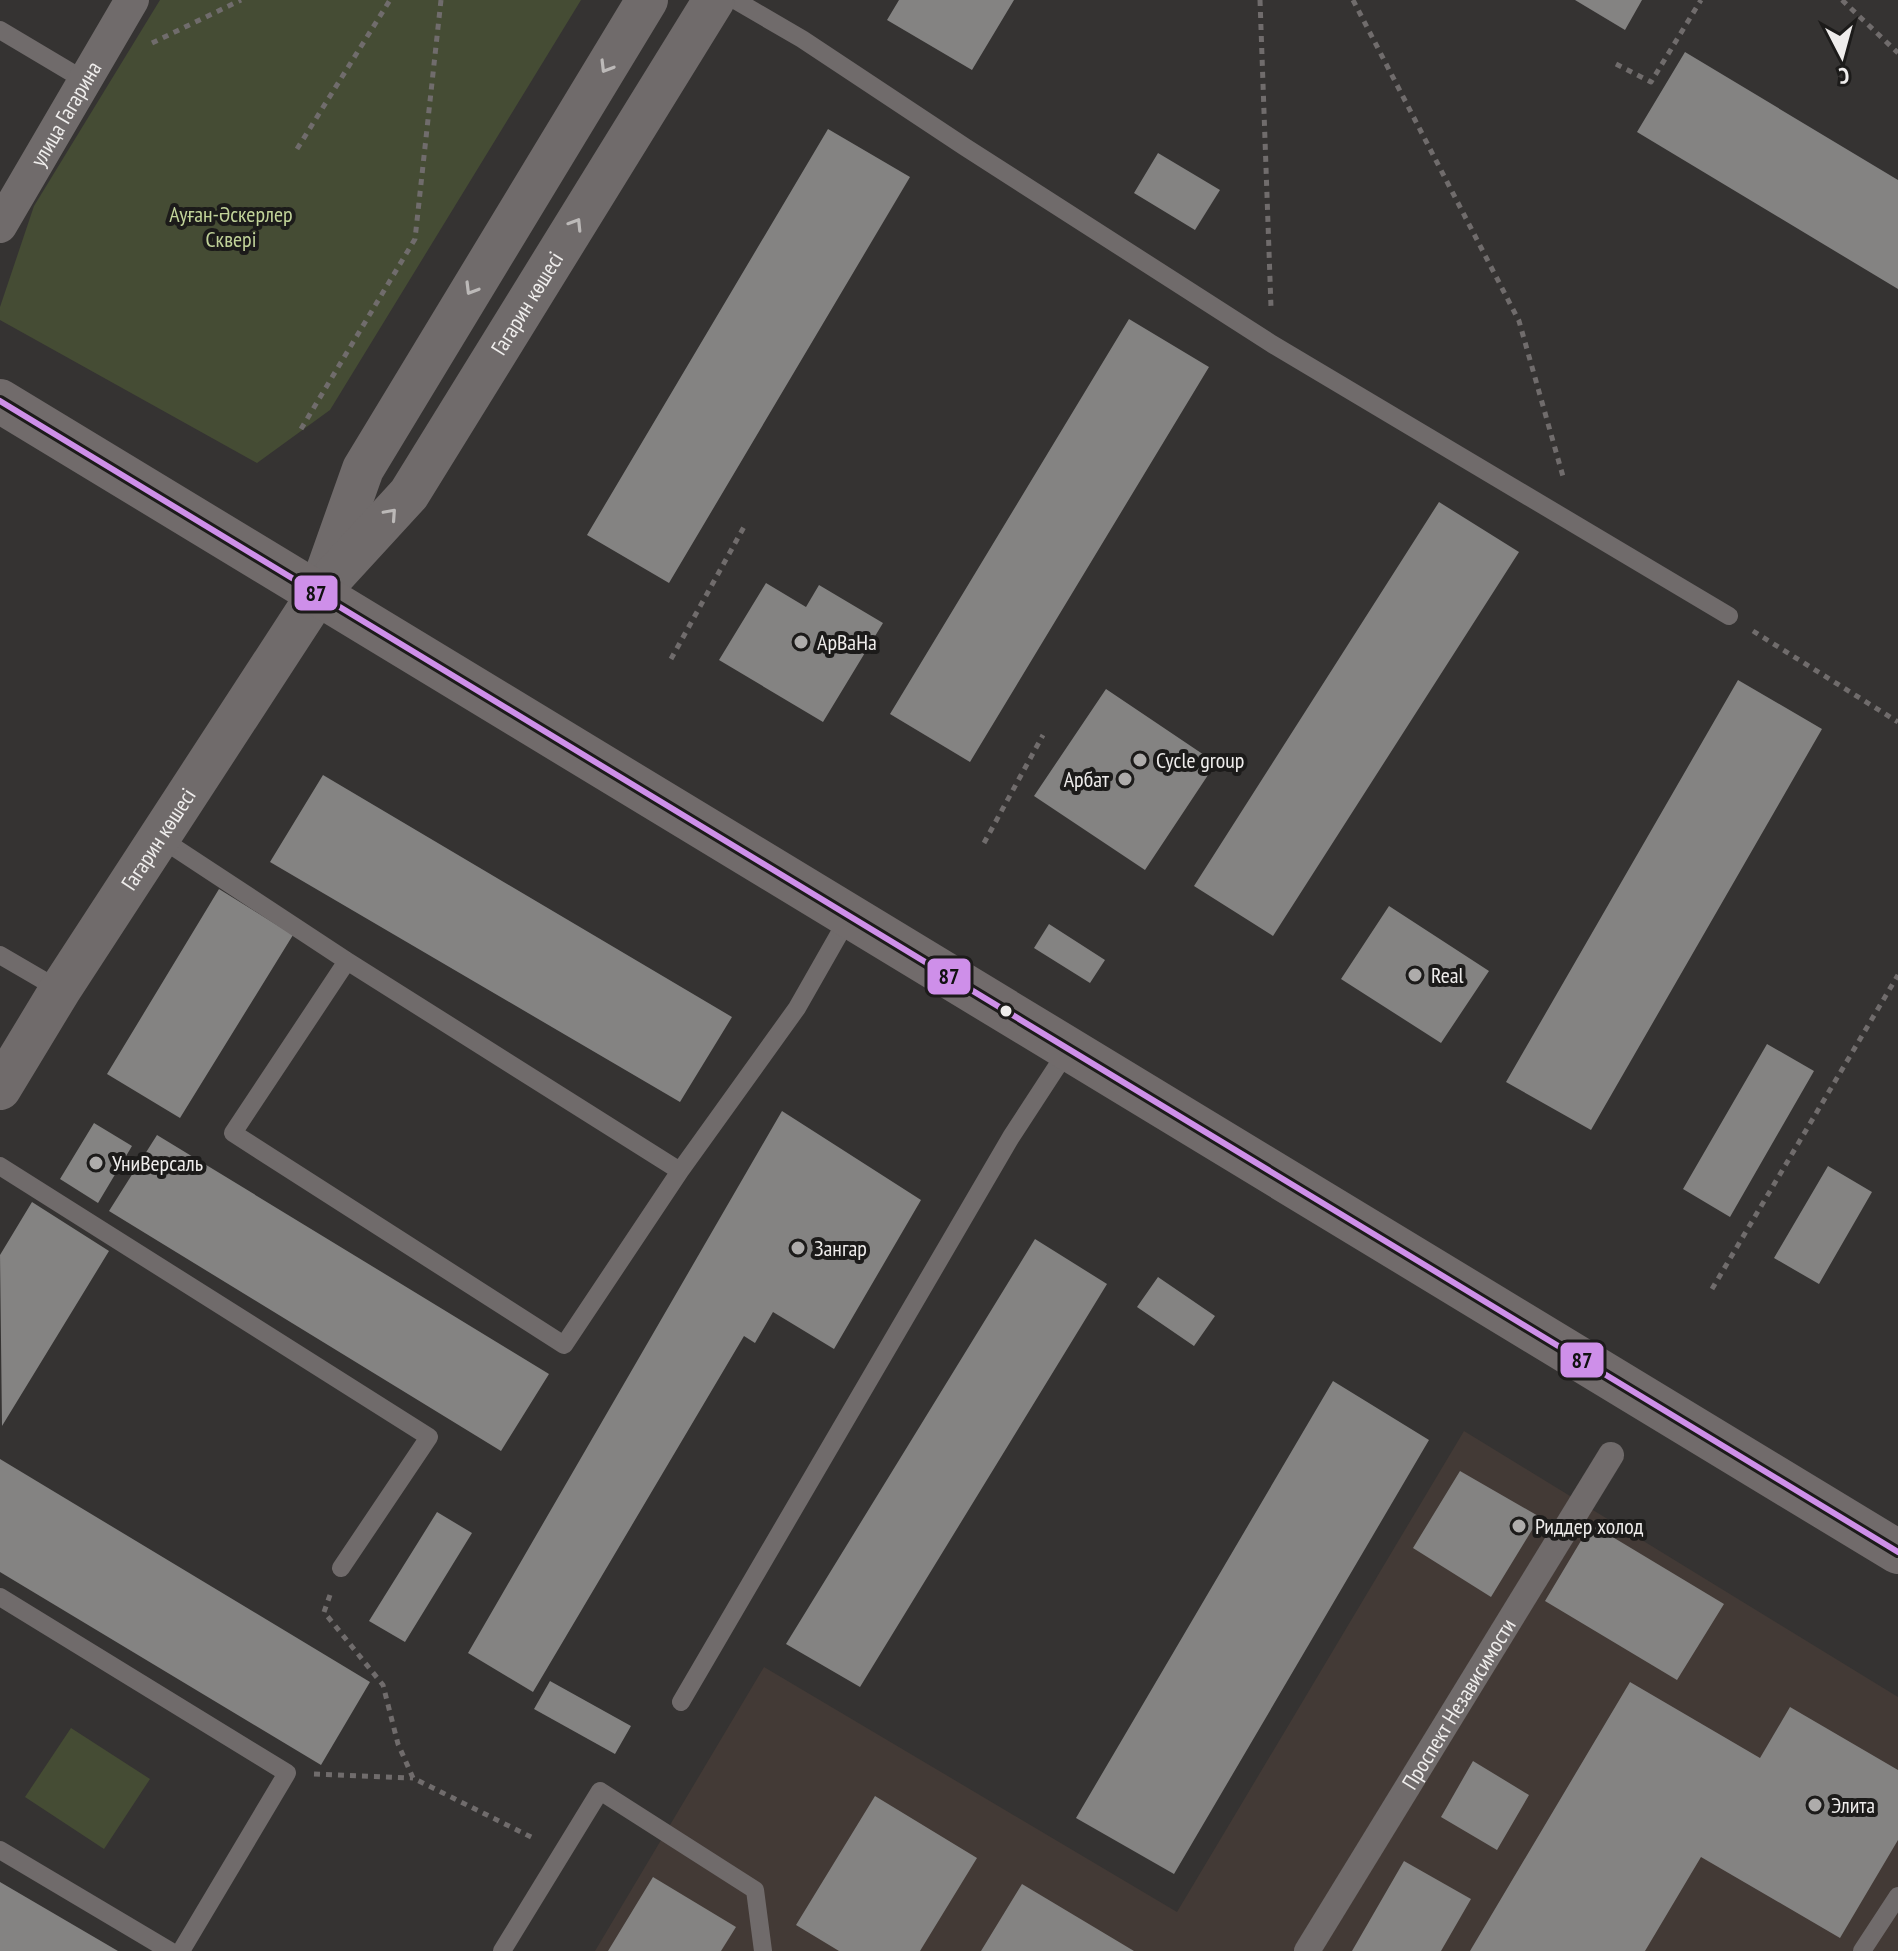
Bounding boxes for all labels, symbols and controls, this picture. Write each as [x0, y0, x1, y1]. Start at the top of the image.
north arrow [1802, 16, 1882, 96]
street label: улица Гагарина [24, 56, 107, 172]
one-way arrow [601, 58, 616, 73]
text: С [1838, 61, 1851, 90]
park label: Ауған-Әскерлер Сквері [169, 200, 293, 253]
one-way arrow [566, 218, 581, 233]
street label: Гагарин көшесі [484, 246, 569, 360]
one-way arrow [466, 280, 481, 295]
one-way arrow [381, 509, 396, 523]
line badge: 87 [293, 574, 339, 612]
text: 87 [305, 579, 327, 607]
place label: АрВаНа [817, 628, 877, 656]
marker: АрВаНа [792, 633, 810, 651]
place label: Cycle group [1156, 746, 1244, 774]
marker: Cycle group [1131, 751, 1149, 769]
place label: Арбат [1064, 765, 1110, 793]
marker: Арбат [1116, 770, 1134, 788]
street label: Гагарин көшесі [115, 783, 202, 895]
line badge: 87 [926, 957, 972, 996]
place label: Real [1431, 961, 1465, 989]
text: 87 [938, 962, 960, 990]
marker: Real [1406, 966, 1424, 984]
unlabelled marker [998, 1003, 1014, 1019]
place label: УниВерсаль [112, 1149, 203, 1177]
marker: УниВерсаль [87, 1154, 105, 1172]
place label: Зангар [814, 1234, 867, 1262]
marker: Зангар [789, 1239, 807, 1257]
line badge: 87 [1559, 1341, 1605, 1379]
text: 87 [1571, 1346, 1593, 1374]
place label: Риддер холод [1535, 1512, 1644, 1540]
marker: Риддер холод [1510, 1517, 1528, 1535]
street label: Проспект Независимости [1395, 1613, 1522, 1794]
place label: Элита [1831, 1791, 1875, 1819]
marker: Элита [1806, 1796, 1824, 1814]

